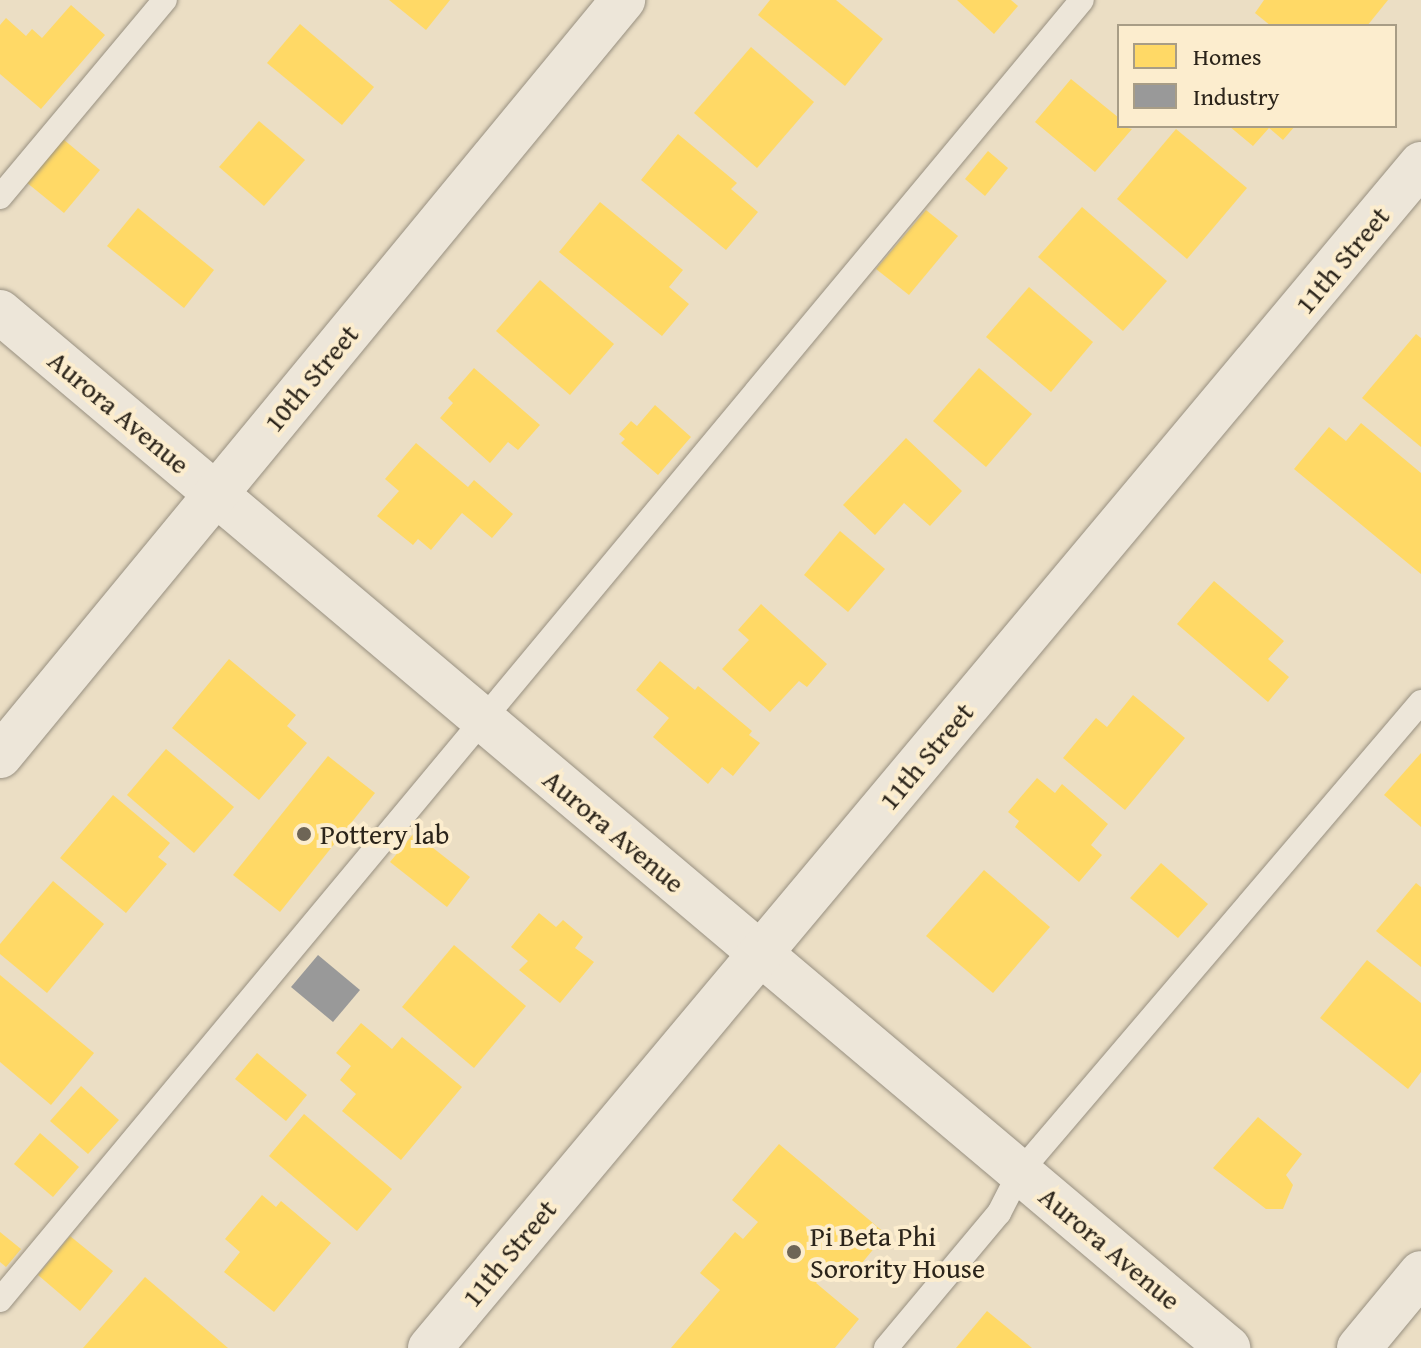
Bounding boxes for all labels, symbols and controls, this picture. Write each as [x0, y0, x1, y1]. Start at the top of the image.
legend [1117, 24, 1397, 128]
text: Homes [1193, 39, 1262, 74]
text: Industry [1193, 79, 1280, 114]
street label: 11th Street [1287, 200, 1397, 320]
street label: 10th Street [256, 318, 366, 438]
street label: Aurora Avenue [41, 343, 197, 481]
street label: 11th Street [871, 696, 981, 816]
street label: Aurora Avenue [536, 762, 692, 900]
place label: Pottery lab [320, 817, 449, 851]
marker: Pottery lab [295, 825, 313, 843]
street label: Aurora Avenue [1032, 1179, 1188, 1317]
street label: 11th Street [454, 1193, 564, 1313]
place label: Pi Beta Phi Sorority House [810, 1219, 985, 1285]
marker: Pi Beta Phi Sorority House [785, 1243, 803, 1261]

